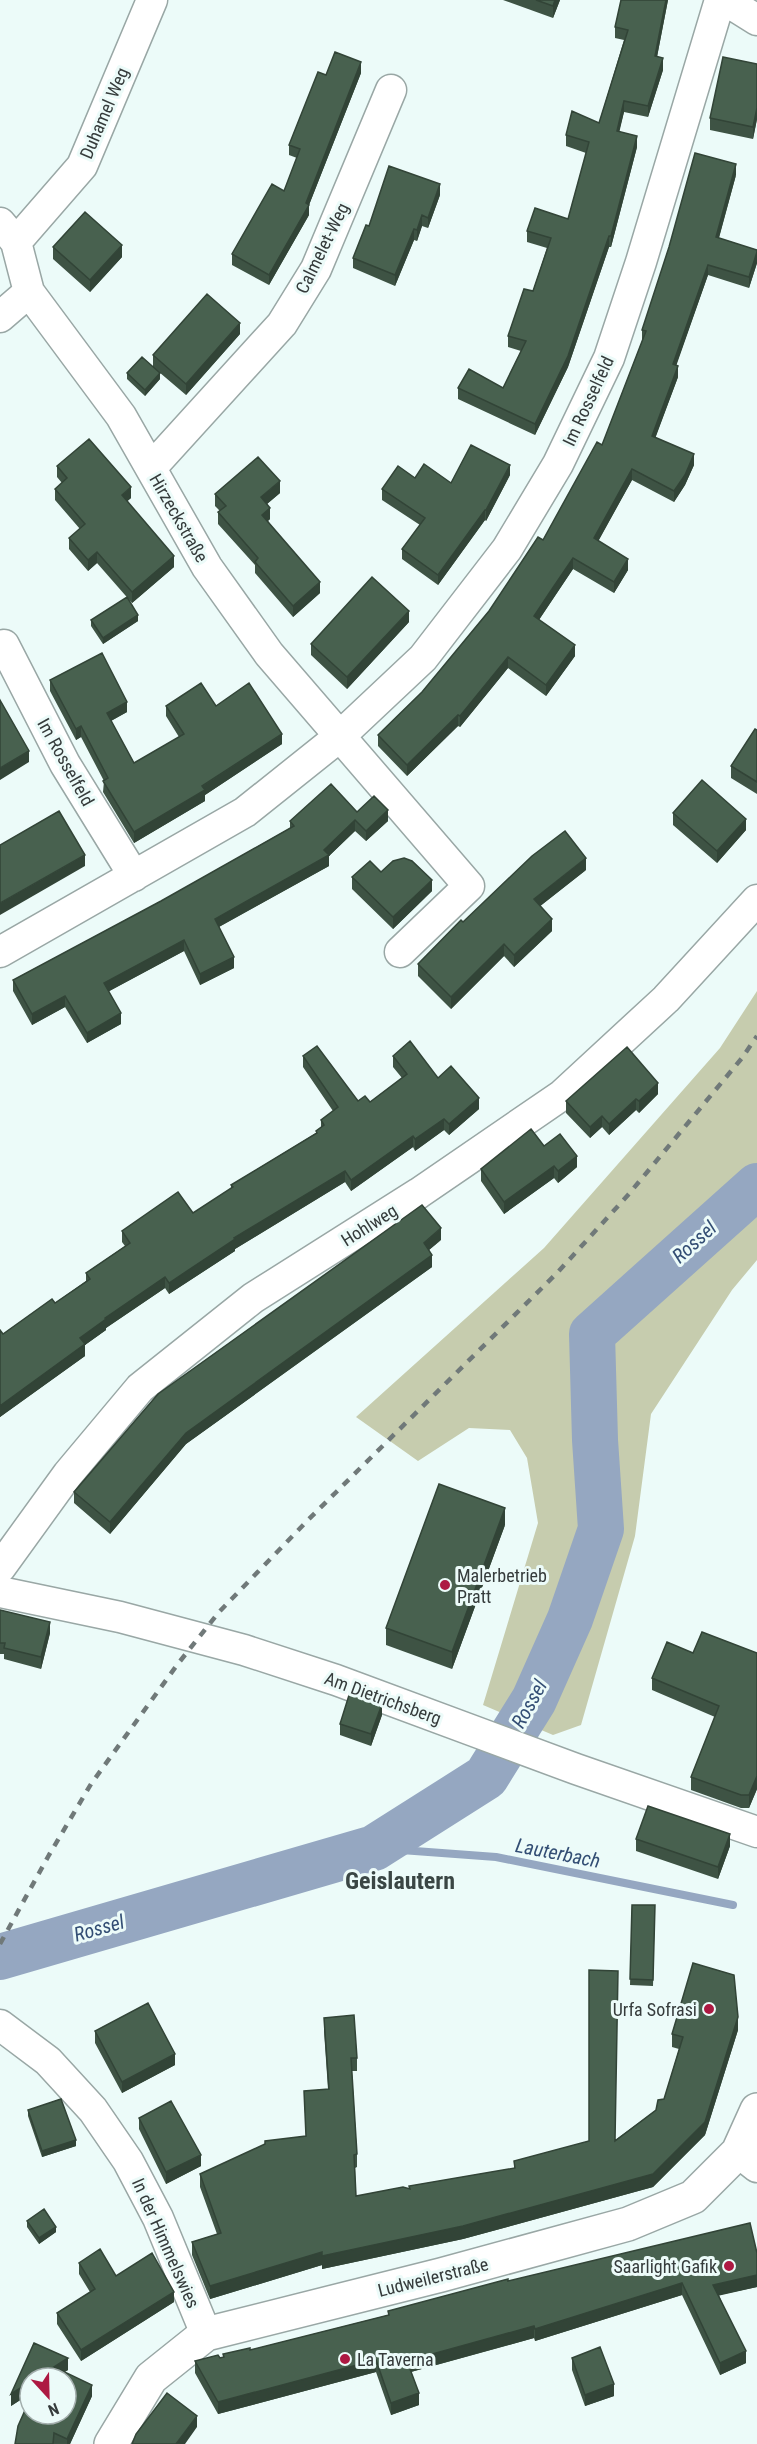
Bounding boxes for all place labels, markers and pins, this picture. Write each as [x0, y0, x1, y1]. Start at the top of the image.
place label: Malerbetrieb Pratt [457, 1565, 547, 1607]
marker: Malerbetrieb Pratt [438, 1578, 452, 1592]
place label: Urfa Sofrasi [613, 1999, 697, 2020]
marker: Urfa Sofrasi [702, 2002, 716, 2016]
place label: Saarlight Gafik [613, 2256, 717, 2277]
marker: Saarlight Gafik [722, 2259, 736, 2273]
place label: La Taverna [357, 2349, 434, 2370]
marker: La Taverna [338, 2352, 352, 2366]

